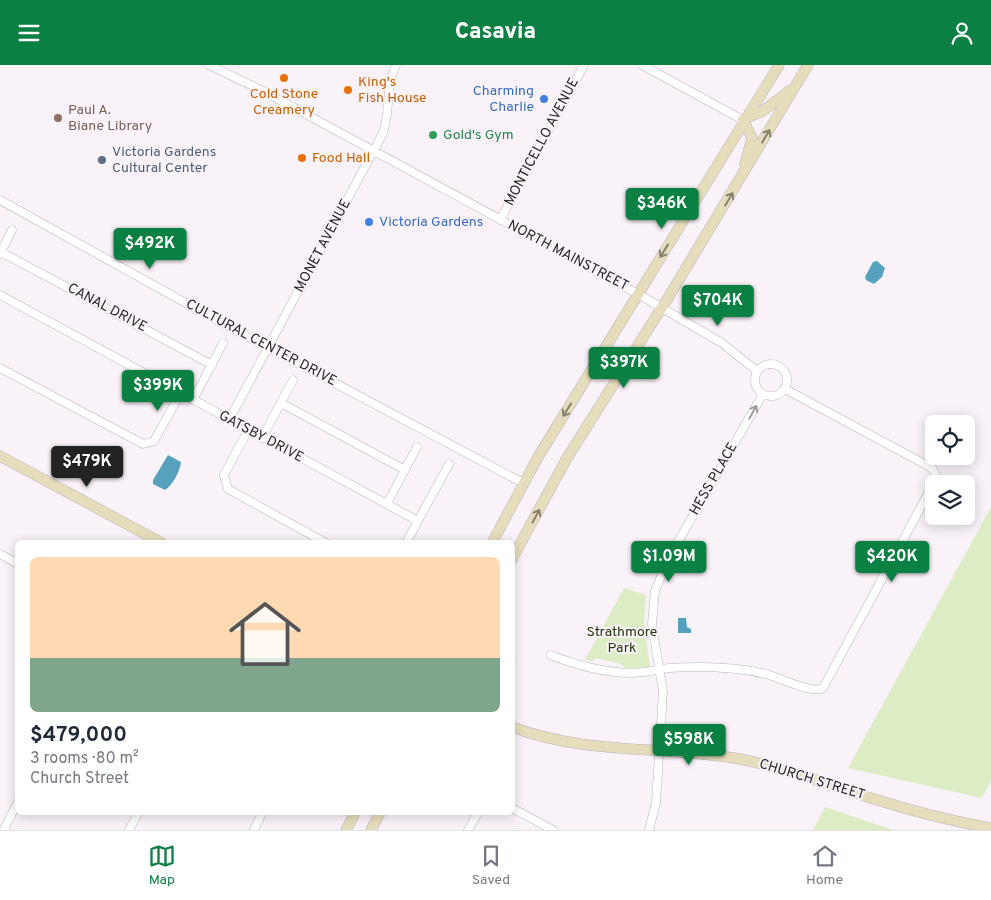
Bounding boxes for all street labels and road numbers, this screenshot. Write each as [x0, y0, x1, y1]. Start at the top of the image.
street label: MONTICELLO AVENUE [501, 75, 583, 209]
street label: MONET AVENUE [291, 196, 355, 296]
street label: NORTH MAINSTREET [505, 217, 631, 295]
street label: CANAL DRIVE [64, 280, 150, 336]
street label: CULTURAL CENTER DRIVE [183, 296, 339, 390]
street label: GATSBY DRIVE [216, 408, 306, 466]
street label: HESS PLACE [686, 440, 742, 518]
street label: CHURCH STREET [757, 756, 867, 804]

